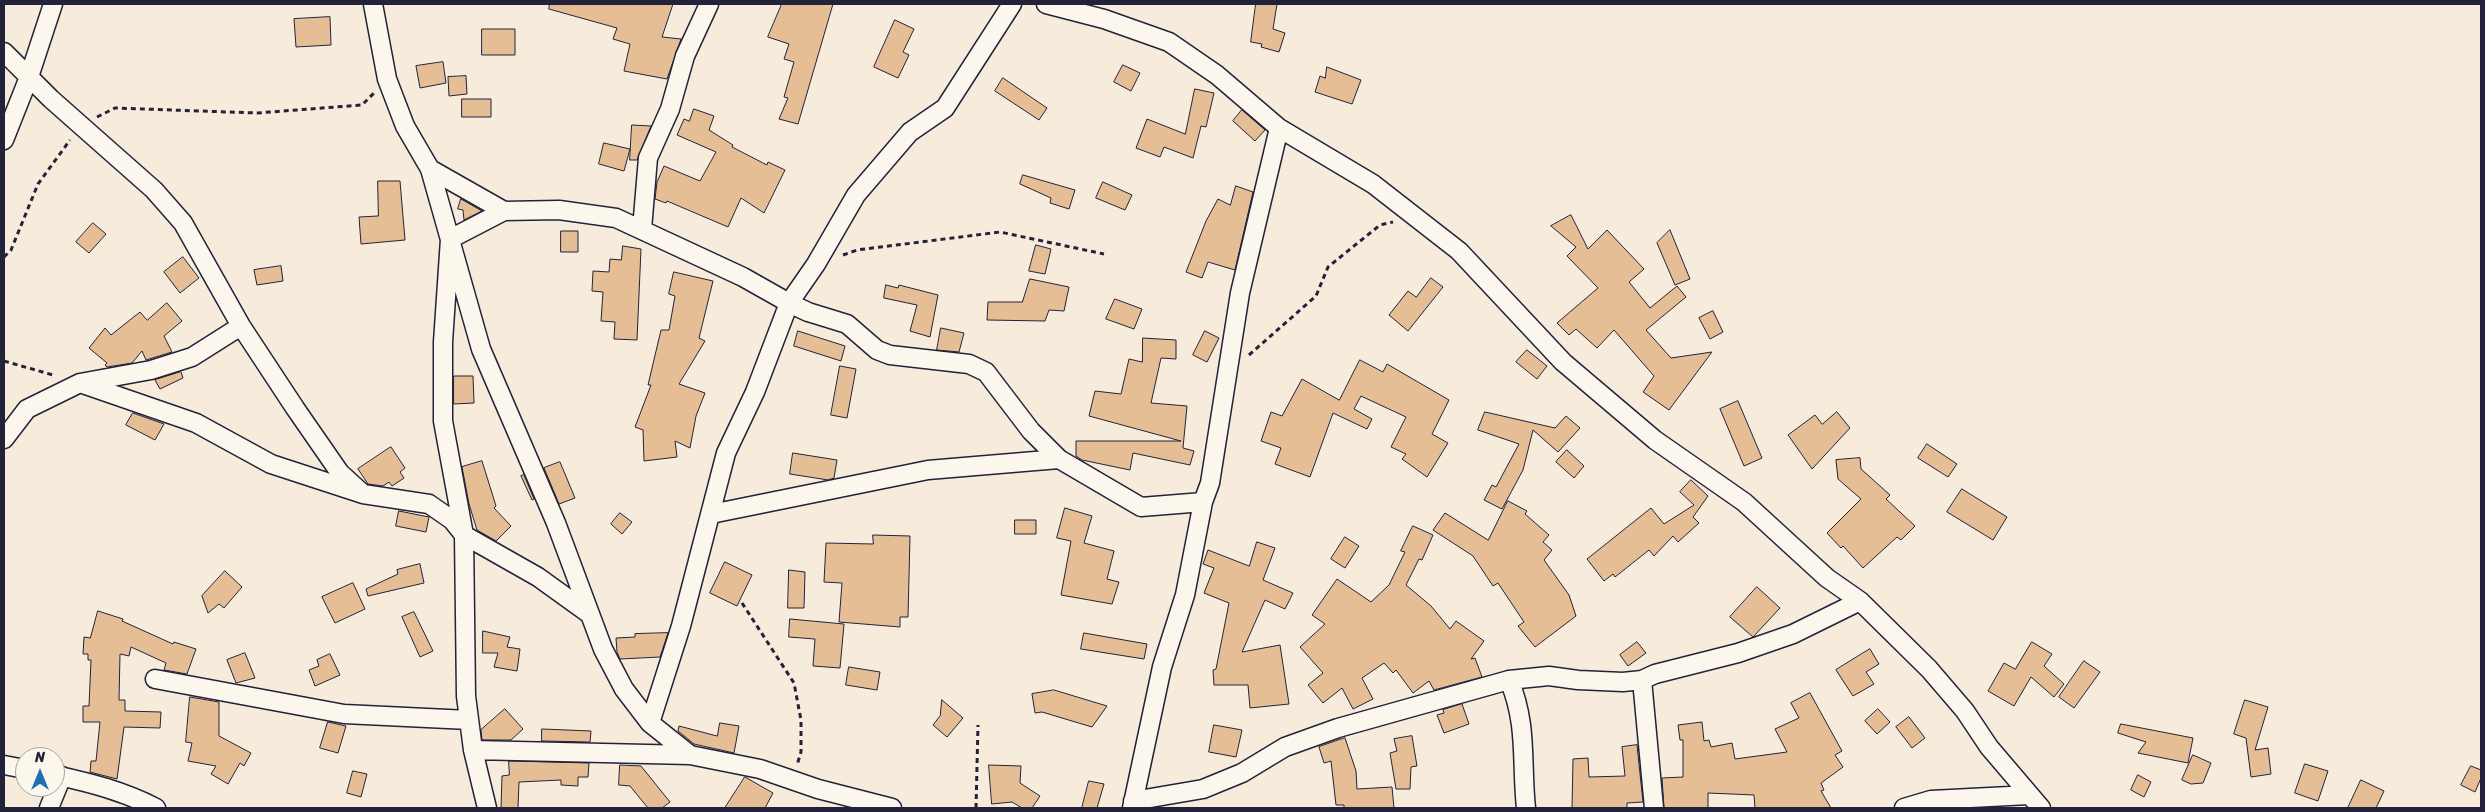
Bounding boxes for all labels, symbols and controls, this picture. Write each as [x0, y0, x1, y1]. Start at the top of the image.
text: N [35, 745, 45, 770]
north arrow [15, 747, 65, 797]

